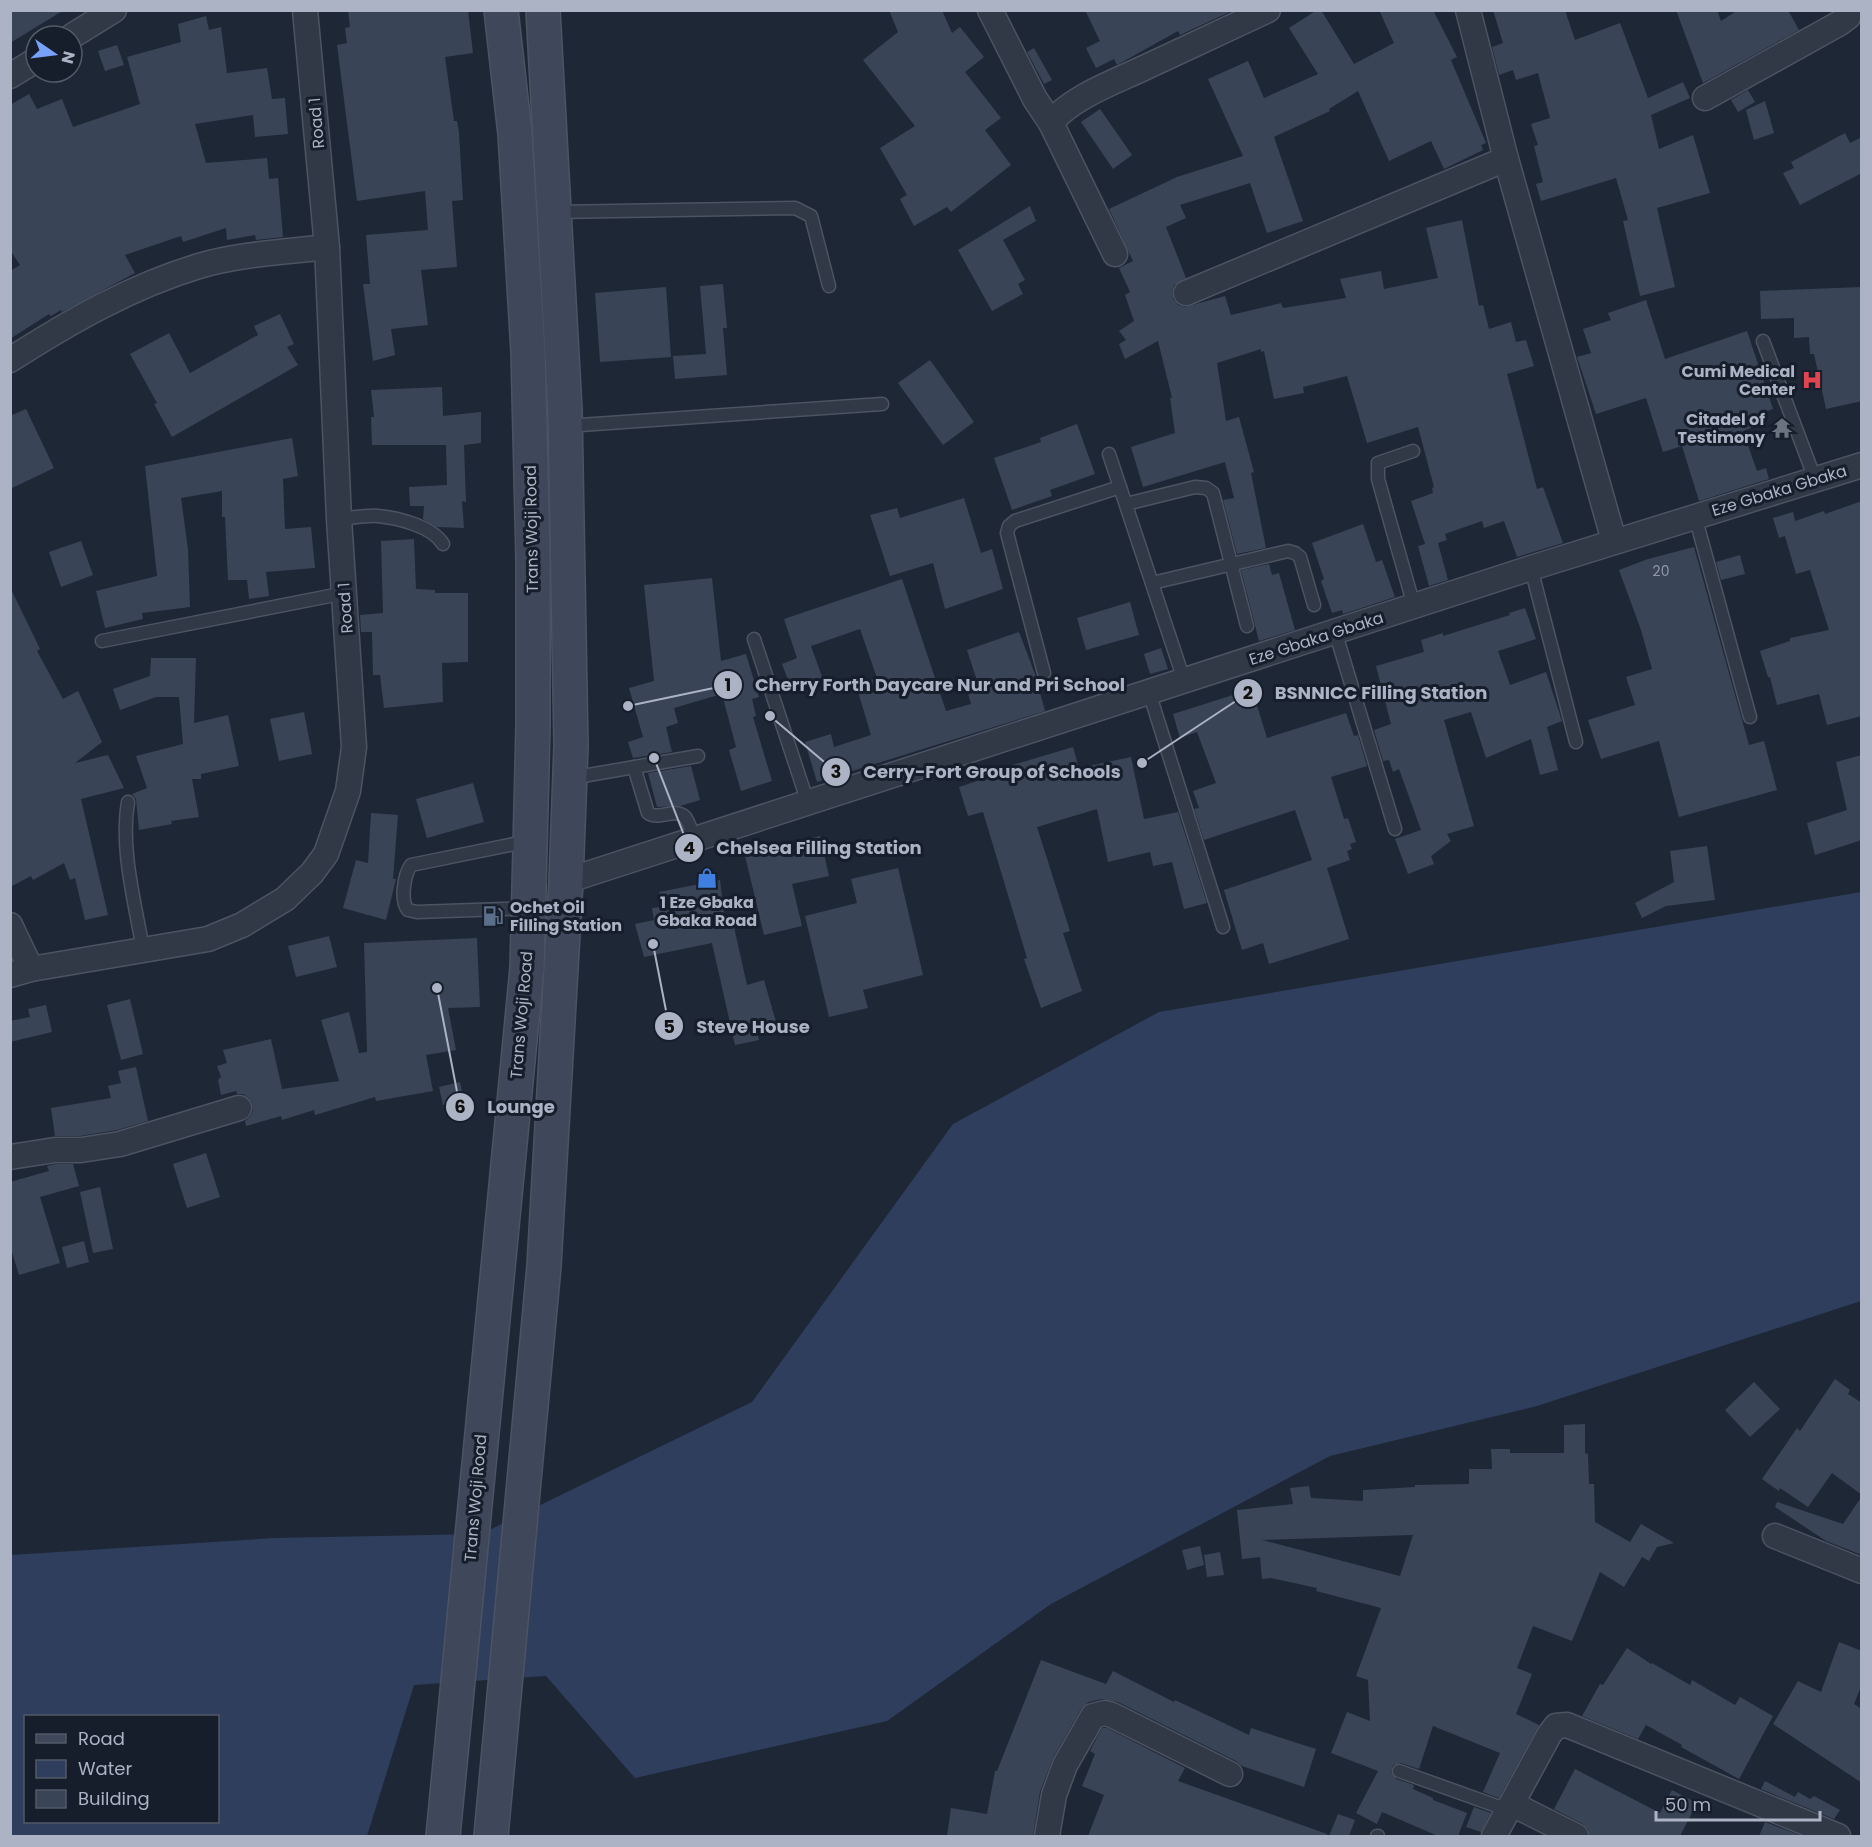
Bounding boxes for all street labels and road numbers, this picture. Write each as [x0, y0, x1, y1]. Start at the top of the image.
street label: Road 1 [303, 97, 330, 149]
street label: Eze Gbaka Gbaka [1709, 459, 1850, 522]
street label: Trans Woji Road [519, 465, 544, 593]
street label: Road 1 [332, 582, 359, 634]
street label: Eze Gbaka Gbaka [1246, 606, 1386, 671]
street label: Trans Woji Road [504, 950, 539, 1080]
street label: Trans Woji Road [458, 1433, 493, 1563]

